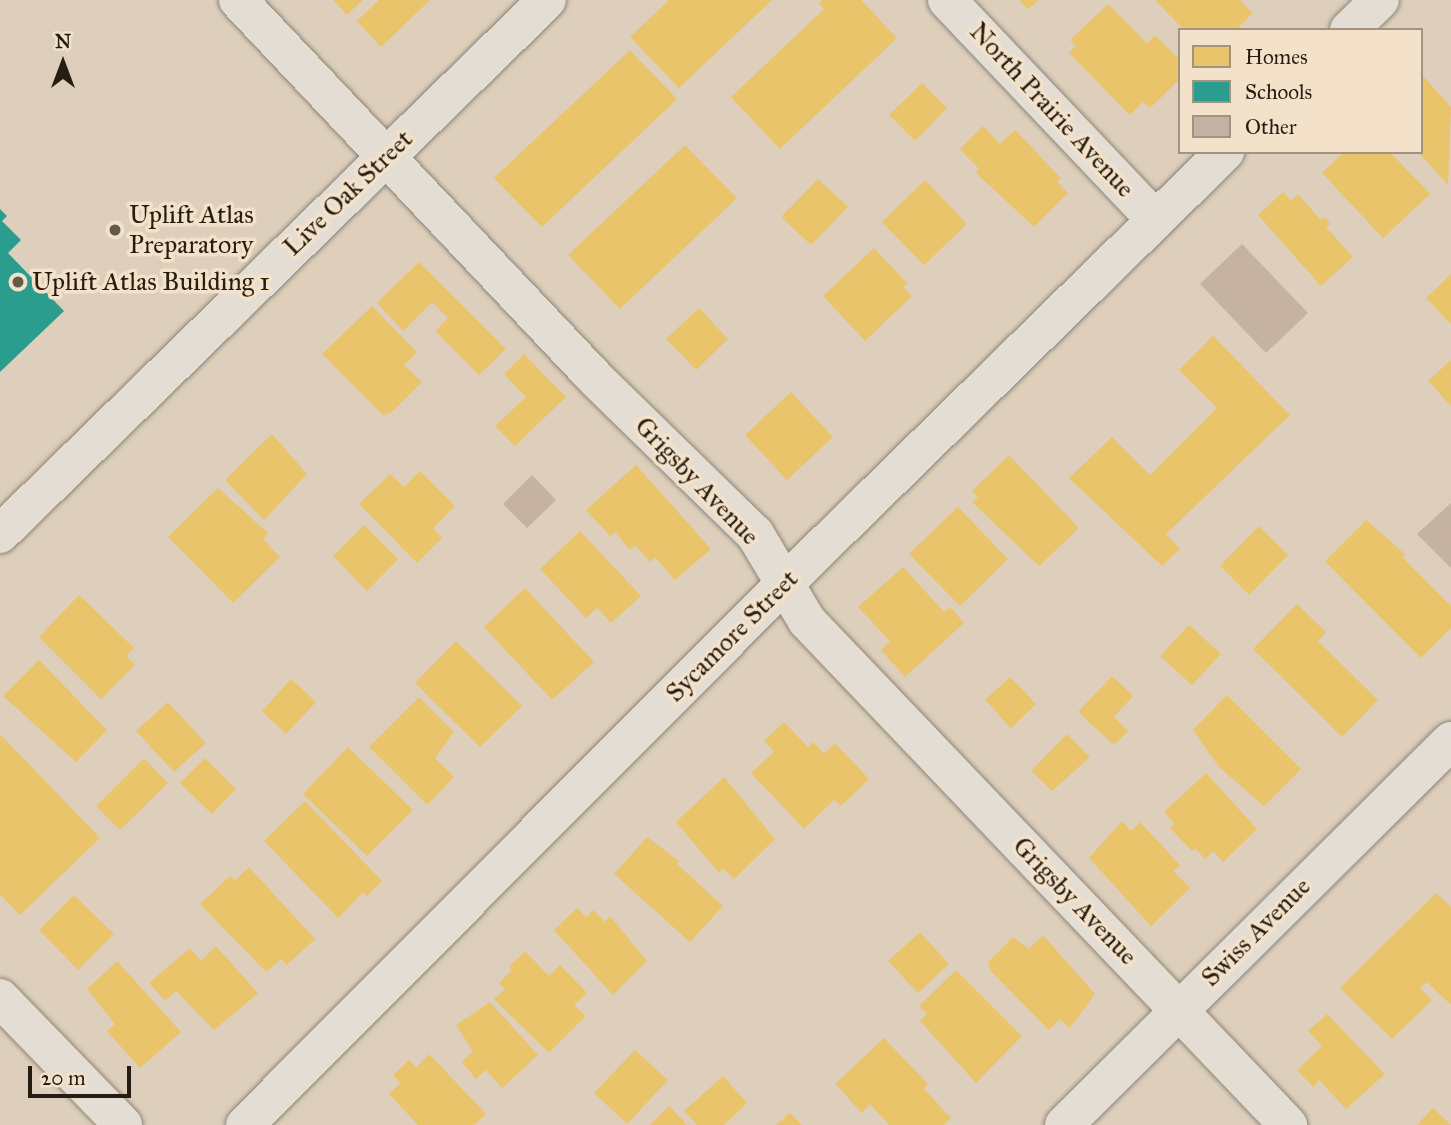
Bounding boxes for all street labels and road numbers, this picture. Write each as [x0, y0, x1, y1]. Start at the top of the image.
street label: North Prairie Avenue [963, 16, 1141, 204]
street label: Live Oak Street [277, 124, 419, 262]
street label: Grigsby Avenue [628, 411, 766, 551]
street label: Sycamore Street [659, 563, 805, 709]
street label: Grigsby Avenue [1006, 831, 1144, 971]
street label: Swiss Avenue [1195, 871, 1317, 993]

